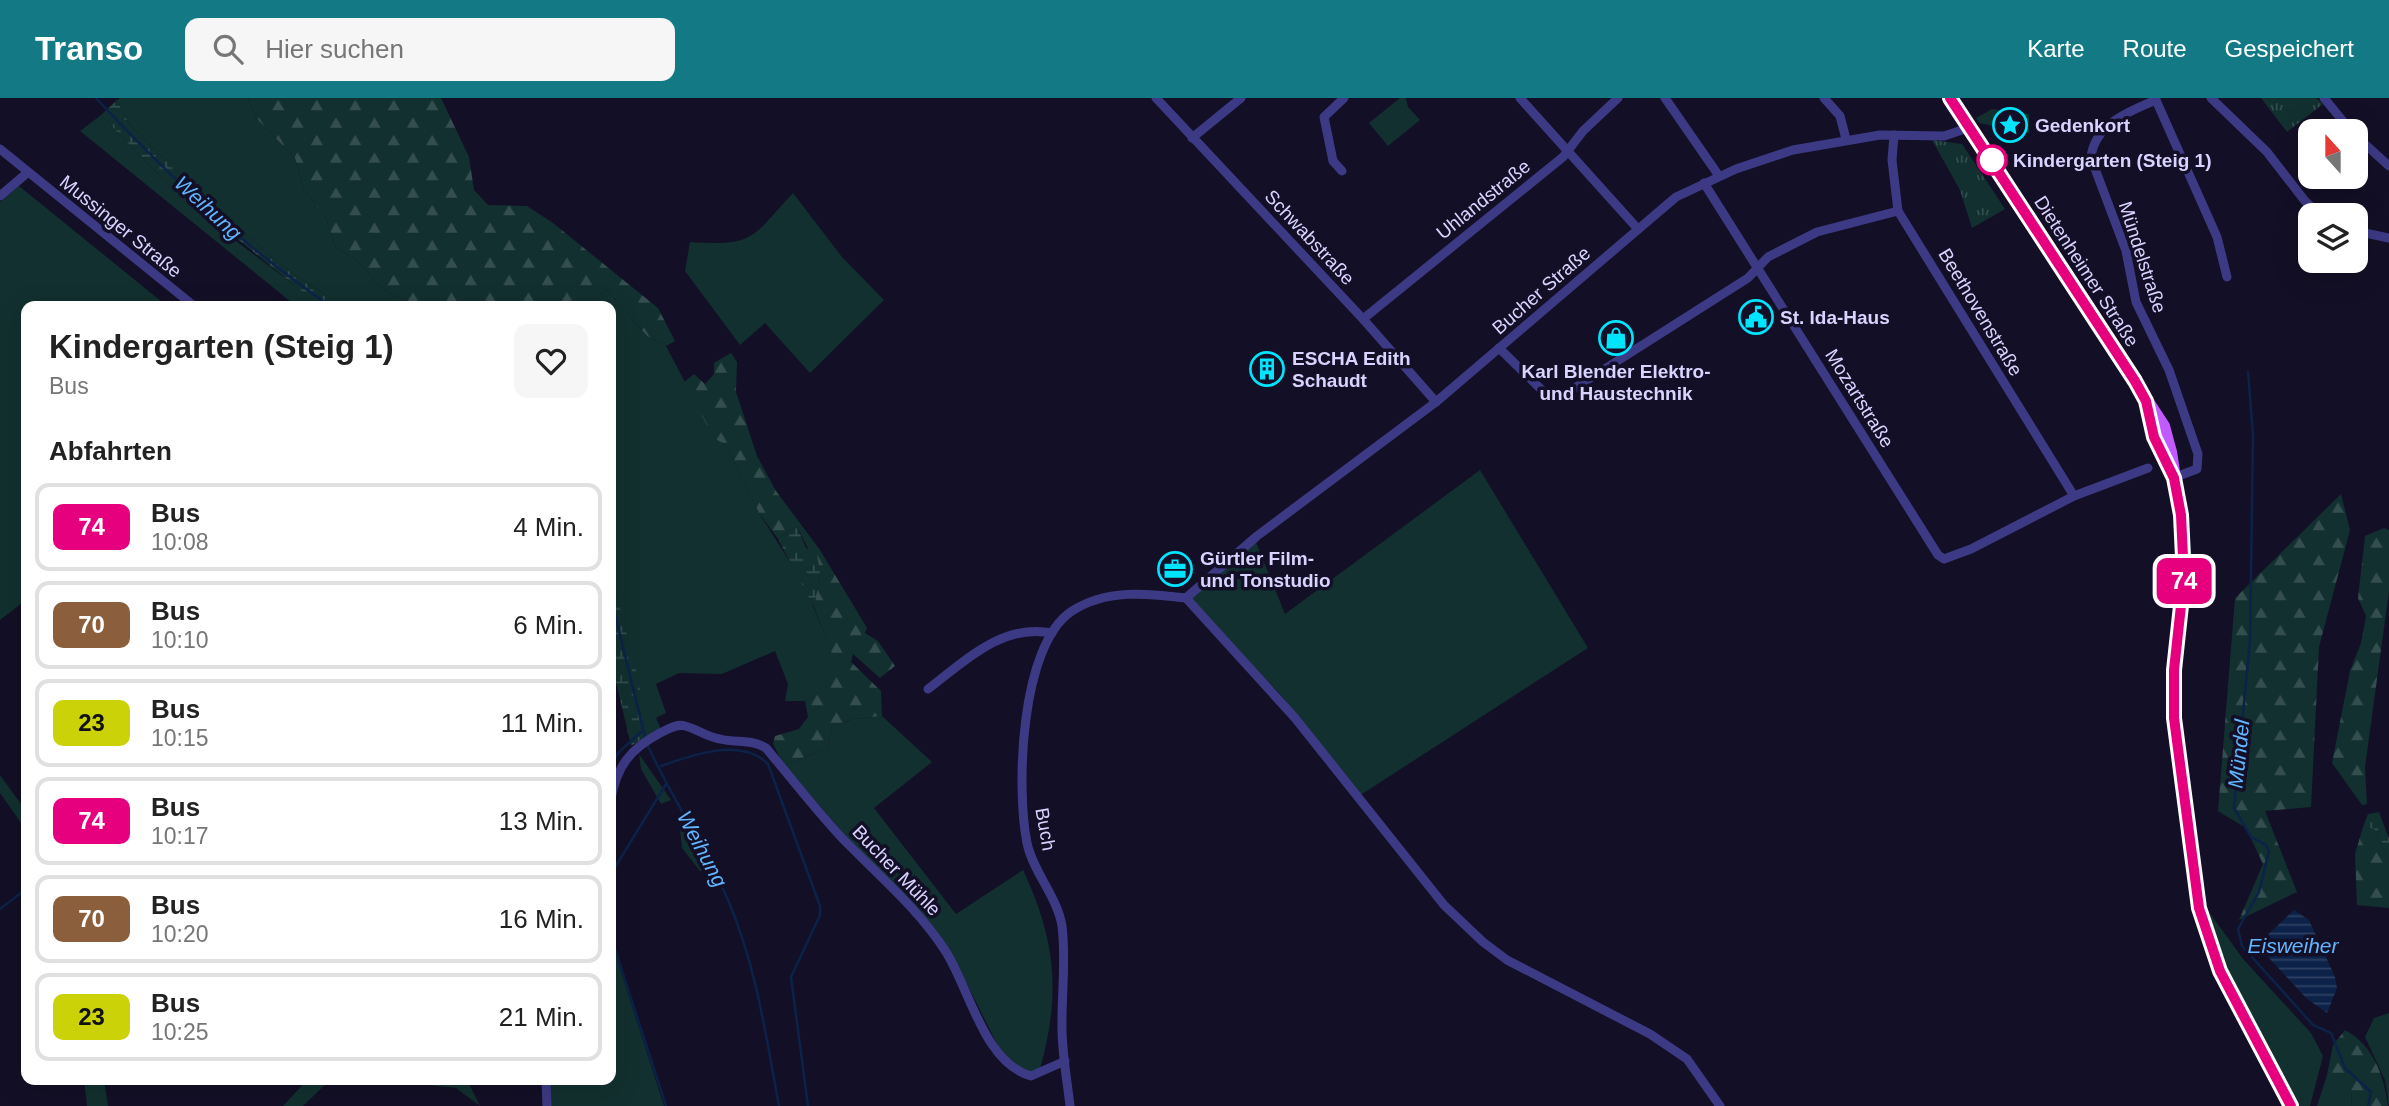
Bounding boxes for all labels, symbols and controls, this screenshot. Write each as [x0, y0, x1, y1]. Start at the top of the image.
search box [185, 18, 675, 81]
text: Transo [35, 30, 143, 67]
icon: search [209, 30, 247, 68]
text: Hier suchen [265, 34, 404, 64]
text: Karte [2027, 35, 2085, 62]
text: Route [2123, 35, 2187, 62]
text: Gespeichert [2225, 35, 2354, 62]
place icon: Gedenkort [1991, 106, 2029, 144]
place label: Gedenkort [2035, 115, 2131, 136]
north arrow [2298, 119, 2368, 189]
map controls [2298, 119, 2368, 273]
marker: Kindergarten (Steig 1) [1977, 145, 2007, 175]
place label: Kindergarten (Steig 1) [2013, 150, 2211, 171]
street label: Uhlandstraße [1432, 155, 1534, 243]
street label: Mussinger Straße [56, 171, 186, 282]
water label: Weihung [170, 171, 247, 244]
street label: Schwabstraße [1261, 186, 1359, 289]
street label: Dietenheimer Straße [2030, 192, 2143, 350]
street label: Mündelstraße [2115, 199, 2170, 316]
button: layers [2298, 203, 2368, 273]
street label: Bucher Straße [1488, 242, 1594, 338]
street label: Beethovenstraße [1934, 245, 2027, 380]
public building icon: St. Ida-Haus [1737, 298, 1775, 336]
place label: St. Ida-Haus [1780, 307, 1890, 328]
shop icon: Karl Blender Elektro- und Haustechnik [1597, 319, 1635, 357]
button: heart [514, 324, 588, 398]
text: Kindergarten (Steig 1) [49, 328, 394, 365]
street label: Mozartstraße [1821, 345, 1898, 451]
place label: ESCHA Edith Schaudt [1292, 348, 1411, 391]
building icon: ESCHA Edith Schaudt [1248, 350, 1286, 388]
place label: Karl Blender Elektro- und Haustechnik [1522, 361, 1711, 404]
text: Bus [49, 373, 89, 399]
text: Abfahrten [49, 436, 172, 466]
text: Bus [151, 498, 200, 528]
text: 4 Min. [513, 512, 584, 542]
text: 74 [78, 513, 105, 540]
text: 10:08 [151, 529, 209, 555]
place label: Gürtler Film- und Tonstudio [1200, 548, 1331, 591]
office icon: Gürtler Film- und Tonstudio [1156, 550, 1194, 588]
line badge: 74 [2152, 558, 2216, 604]
text: 74 [2171, 567, 2197, 594]
text: Bus [151, 596, 200, 626]
text: 6 Min. [513, 610, 584, 640]
text: 70 [78, 611, 105, 638]
text: 10:10 [151, 627, 209, 653]
text: Bus [151, 694, 200, 724]
text: 11 Min. [501, 708, 584, 738]
text: 23 [78, 709, 105, 736]
water label: Mündel [2223, 717, 2254, 789]
text: 10:15 [151, 725, 209, 751]
text: Bus [151, 792, 200, 822]
text: 13 Min. [499, 806, 584, 836]
street label: Buch [1031, 806, 1060, 852]
text: 74 [78, 807, 105, 834]
water label: Weihung [673, 807, 732, 891]
street label: Bucher Mühle [848, 821, 945, 920]
text: 10:17 [151, 823, 209, 849]
text: Bus [151, 890, 200, 920]
text: 16 Min. [499, 904, 584, 934]
text: 70 [78, 905, 105, 932]
text: 10:20 [151, 921, 209, 947]
water label: Eisweiher [2247, 934, 2340, 957]
text: Bus [151, 988, 200, 1018]
text: 21 Min. [499, 1002, 584, 1032]
text: 23 [78, 1003, 105, 1030]
text: 10:25 [151, 1019, 209, 1045]

